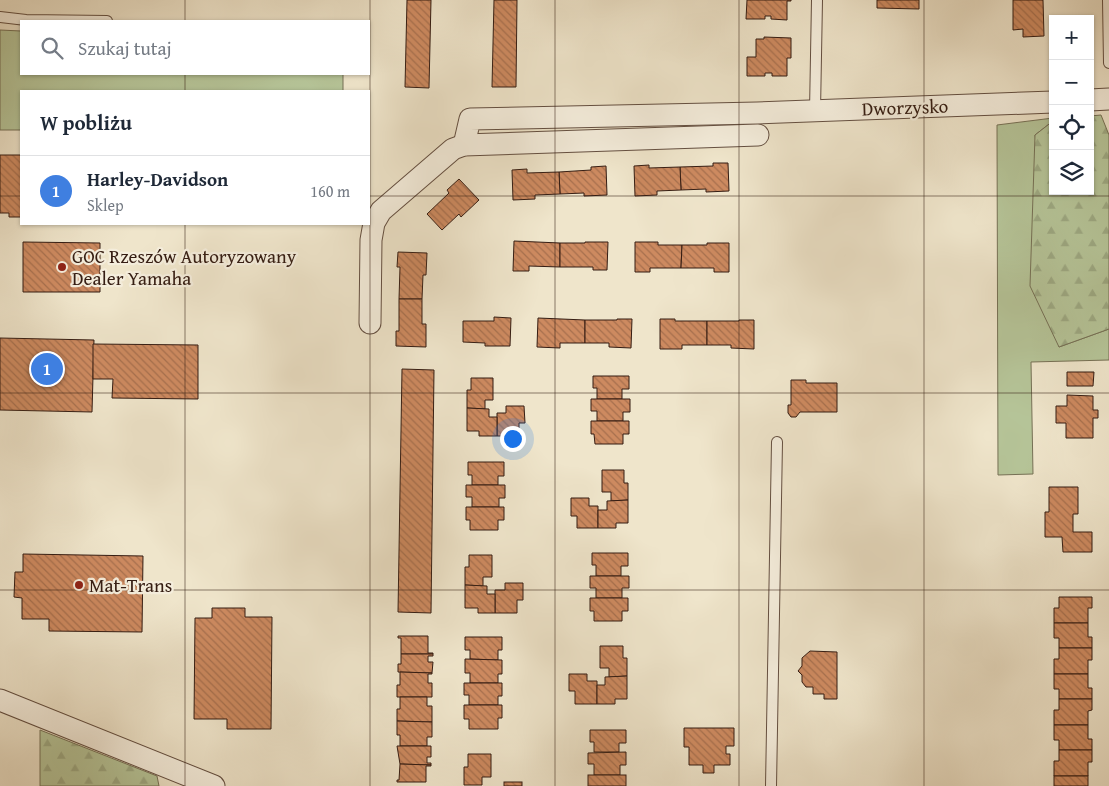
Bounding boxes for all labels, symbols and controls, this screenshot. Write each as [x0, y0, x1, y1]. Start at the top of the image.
map controls [1049, 15, 1094, 195]
button: + [1049, 15, 1094, 60]
search box [20, 20, 370, 75]
icon: search [38, 34, 66, 62]
text: Szukaj tutaj [78, 34, 172, 62]
button: − [1049, 60, 1094, 105]
street label: Dworzysko [861, 91, 949, 123]
button: locate [1049, 105, 1094, 150]
text: W pobliżu [40, 107, 132, 138]
button: layers [1049, 150, 1094, 195]
text: Harley-Davidson [87, 165, 228, 193]
text: 1 [52, 179, 60, 203]
text: 160 m [310, 179, 350, 203]
text: Sklep [87, 193, 124, 217]
place label: GOC Rzeszów Autoryzowany Dealer Yamaha [72, 242, 297, 292]
marker: GOC Rzeszów Autoryzowany Dealer Yamaha [56, 261, 68, 273]
pin: 1 [31, 350, 63, 388]
your location [500, 426, 526, 452]
place label: Mat-Trans [89, 571, 172, 599]
marker: Mat-Trans [73, 579, 85, 591]

